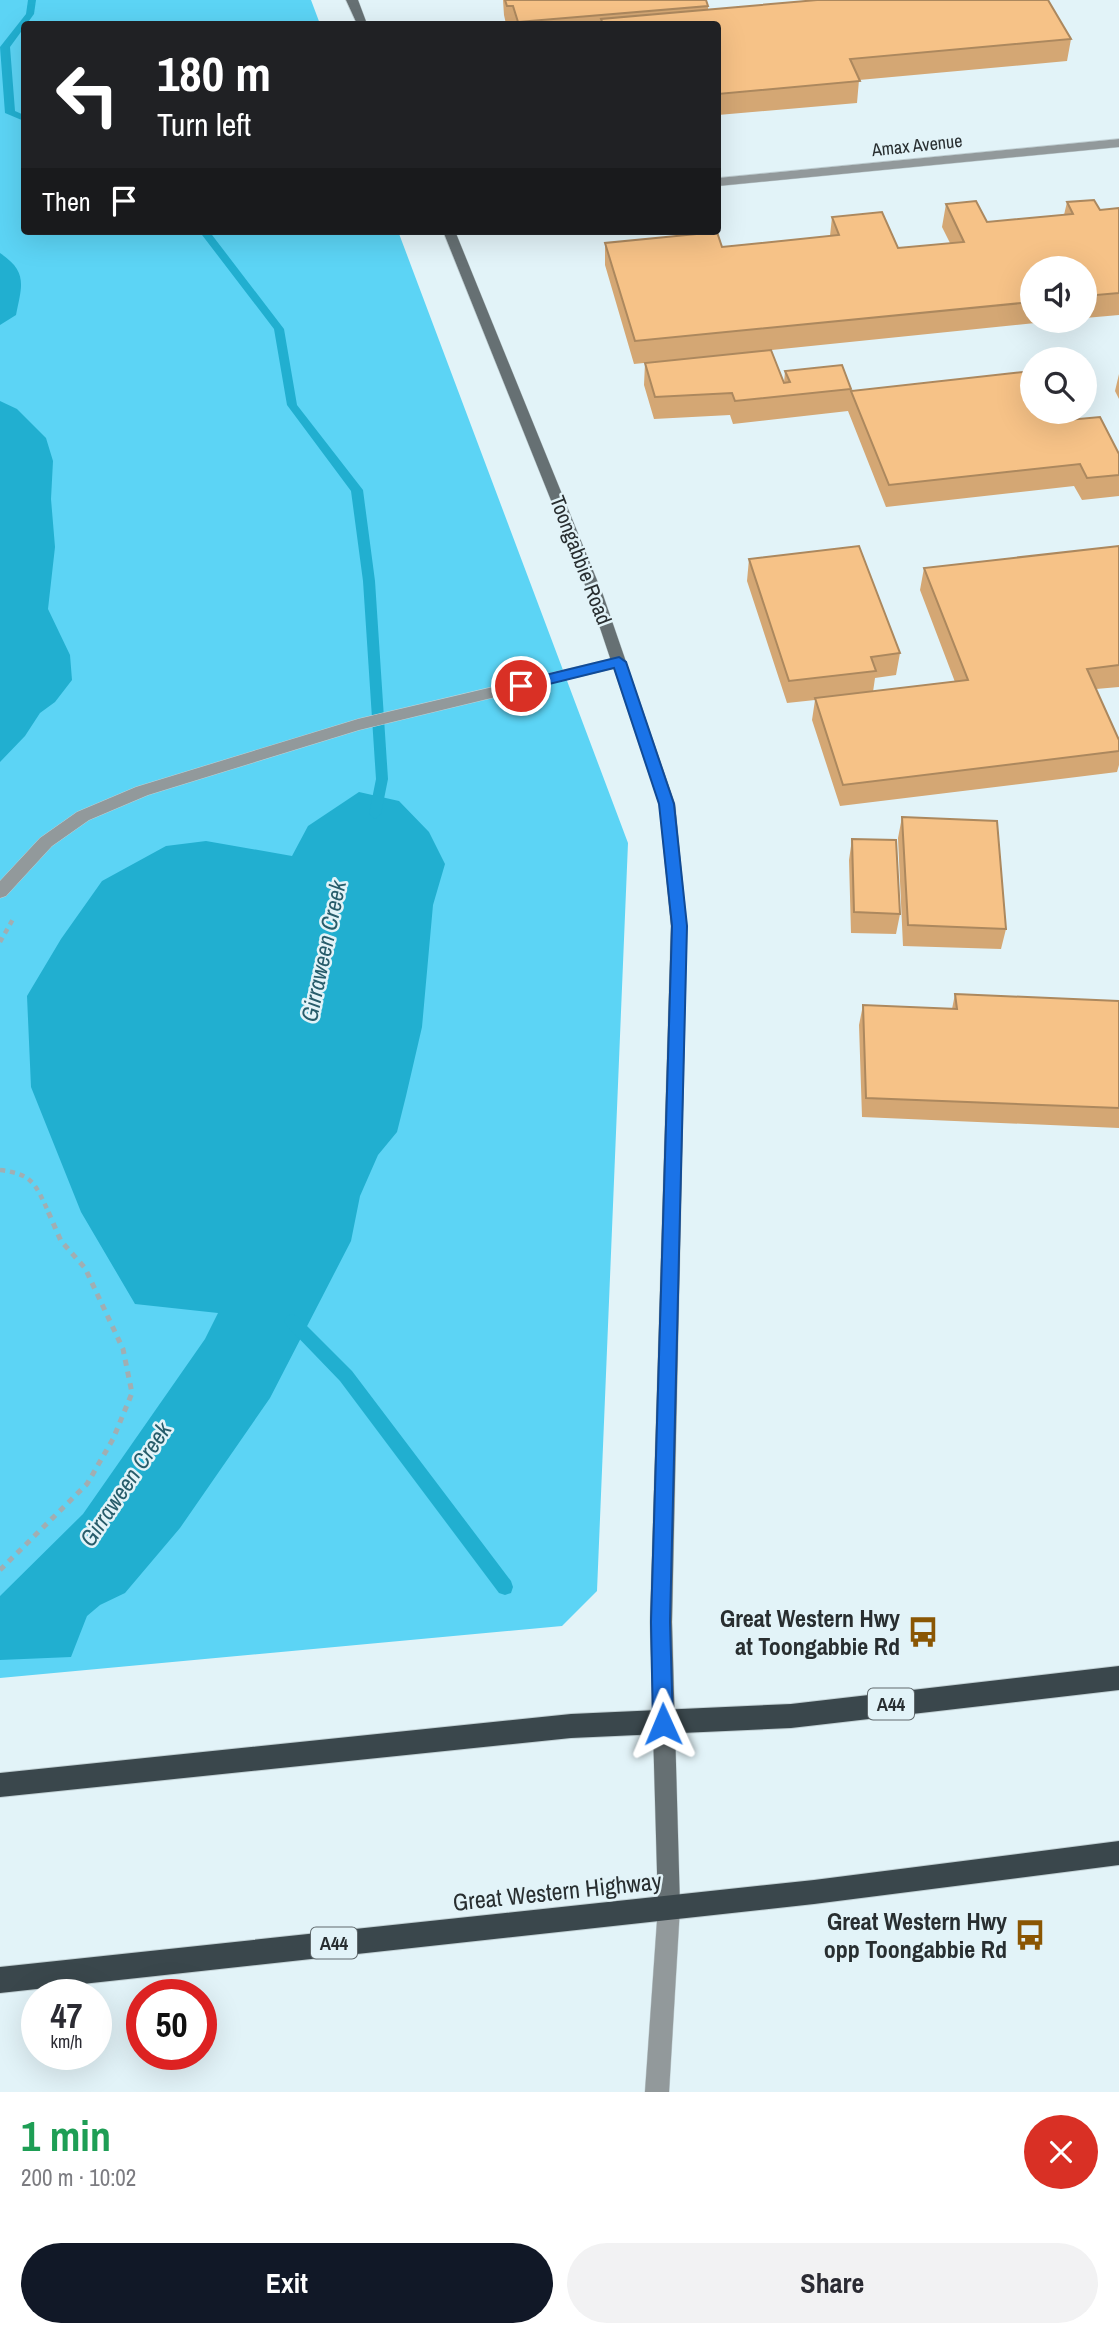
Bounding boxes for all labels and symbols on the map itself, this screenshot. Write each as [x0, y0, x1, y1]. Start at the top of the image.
street label: Amax Avenue [870, 128, 963, 162]
street label: Toongabbie Road [543, 491, 619, 629]
pin [491, 656, 551, 716]
water label: Girraween Creek [293, 876, 353, 1024]
water label: Girraween Creek [72, 1415, 179, 1552]
place label: Great Western Hwy at Toongabbie Rd [720, 1602, 900, 1662]
bus stop icon: Great Western Hwy at Toongabbie Rd [906, 1615, 940, 1649]
position arrow [626, 1687, 700, 1761]
road number: A44 [868, 1688, 914, 1720]
street label: Great Western Highway [451, 1864, 663, 1918]
place label: Great Western Hwy opp Toongabbie Rd [824, 1905, 1007, 1965]
bus stop icon: Great Western Hwy opp Toongabbie Rd [1013, 1918, 1047, 1952]
road number: A44 [311, 1927, 357, 1958]
speed limit sign: 50 [126, 1979, 217, 2070]

